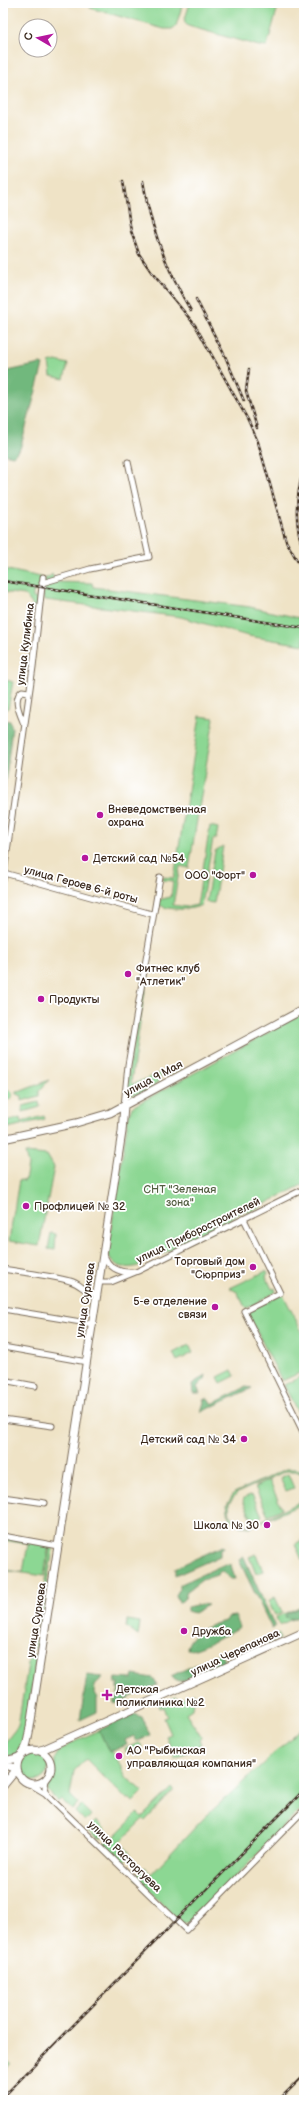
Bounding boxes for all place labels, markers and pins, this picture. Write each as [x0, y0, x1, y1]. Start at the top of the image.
place label: Вневедомственная охрана [108, 803, 206, 829]
marker: Вневедомственная охрана [95, 810, 105, 820]
place label: Детский сад №54 [93, 852, 185, 865]
marker: Детский сад №54 [80, 853, 90, 863]
place label: ООО "Форт" [185, 869, 245, 882]
marker: ООО "Форт" [248, 870, 258, 880]
place label: Фитнес клуб "Атлетик" [136, 962, 200, 988]
marker: Фитнес клуб "Атлетик" [123, 969, 133, 979]
place label: Продукты [49, 993, 100, 1006]
marker: Продукты [36, 994, 46, 1004]
place label: Профлицей № 32 [34, 1200, 126, 1213]
marker: Профлицей № 32 [21, 1201, 31, 1211]
place label: Торговый дом "Сюрприз" [174, 1255, 245, 1281]
marker: Торговый дом "Сюрприз" [248, 1262, 258, 1272]
place label: 5-е отделение связи [133, 1295, 207, 1321]
marker: 5-е отделение связи [210, 1302, 220, 1312]
place label: Детский сад № 34 [141, 1433, 236, 1446]
marker: Детский сад № 34 [239, 1434, 249, 1444]
place label: Школа № 30 [193, 1519, 260, 1532]
marker: Школа № 30 [262, 1520, 272, 1530]
place label: Дружба [192, 1625, 232, 1638]
marker: Дружба [179, 1626, 189, 1636]
place label: Детская поликлиника №2 [116, 1683, 205, 1709]
marker: Детская поликлиника №2 [101, 1689, 113, 1701]
place label: АО "Рыбинская управляющая компания" [126, 1744, 256, 1770]
marker: АО "Рыбинская управляющая компания" [114, 1751, 124, 1761]

